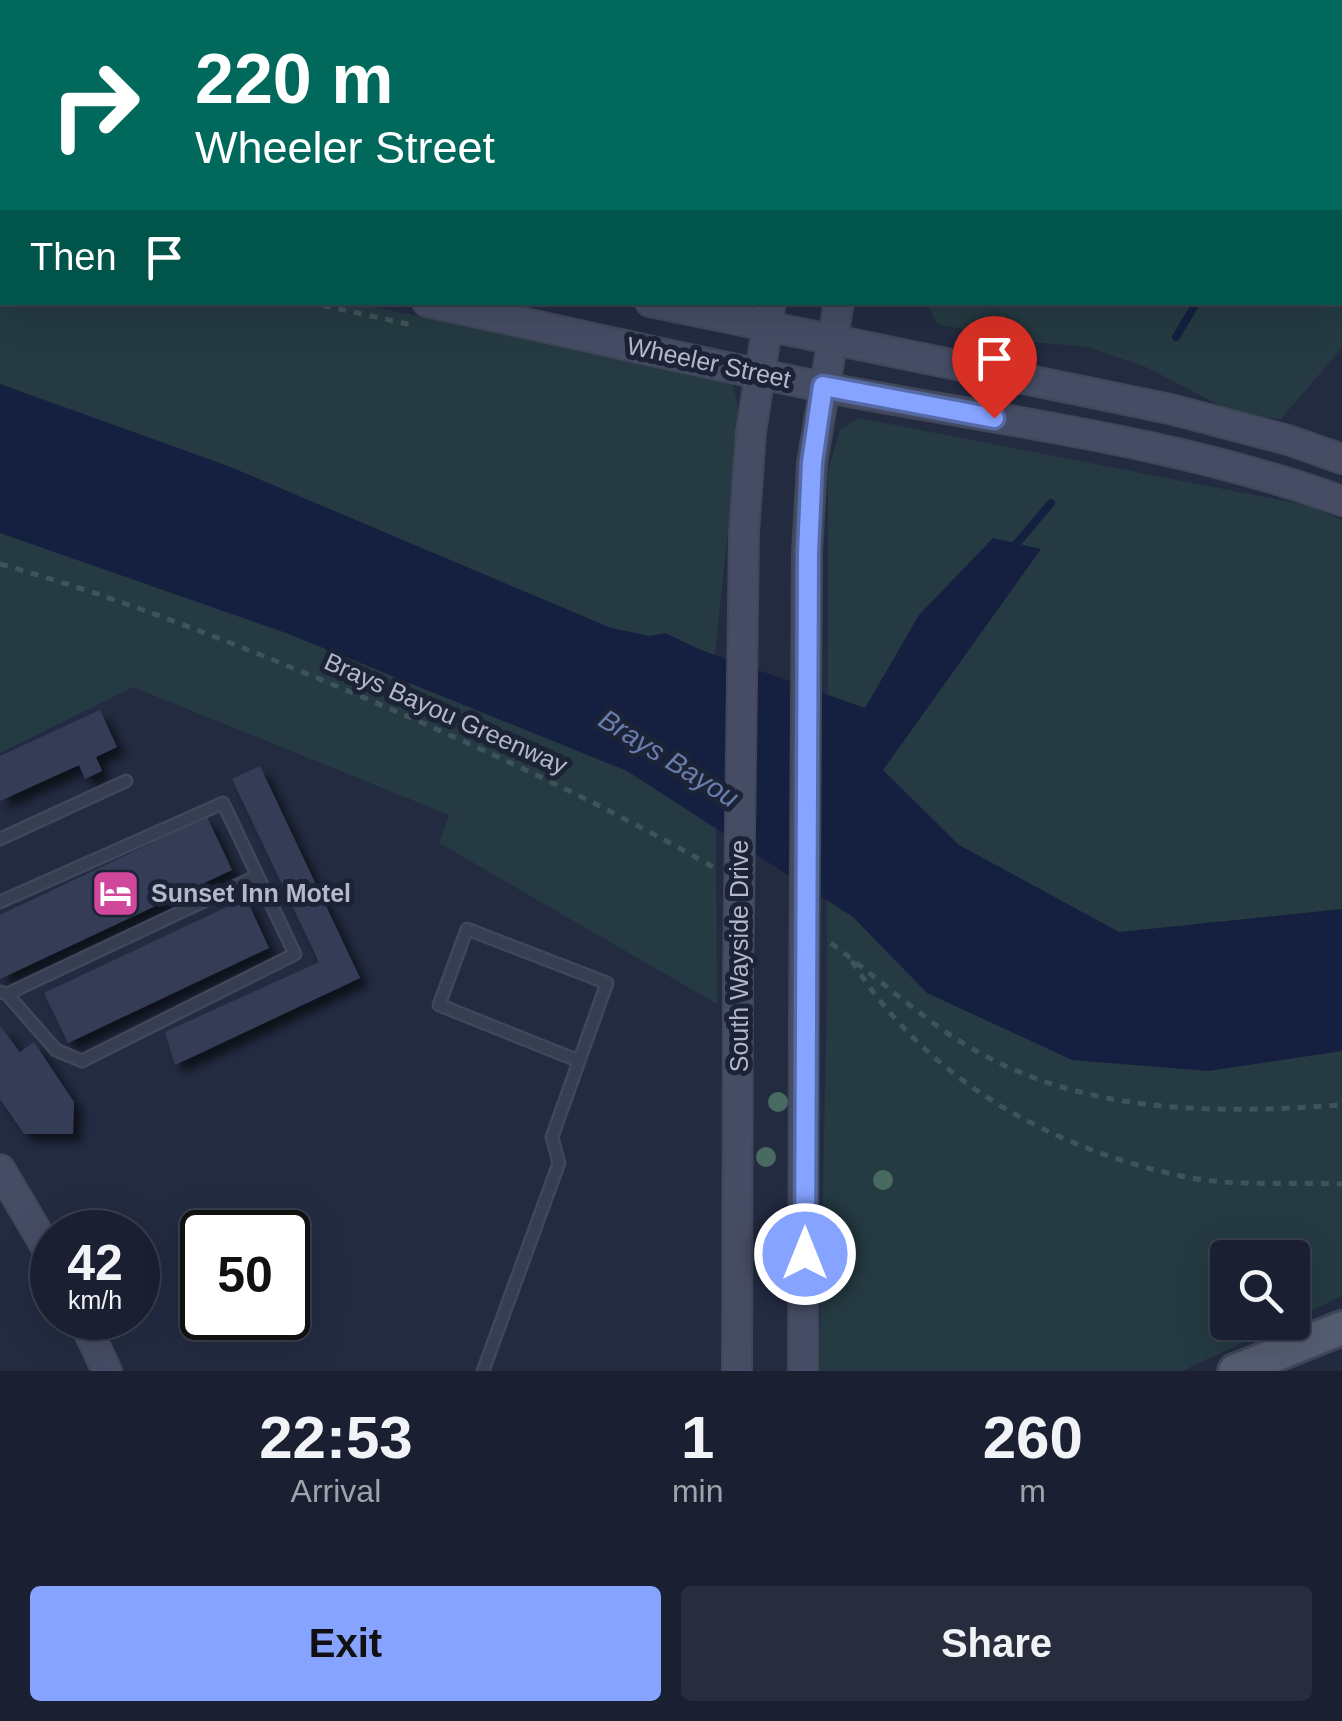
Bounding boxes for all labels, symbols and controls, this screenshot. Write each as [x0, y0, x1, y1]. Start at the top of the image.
icon: right [30, 40, 160, 170]
text: 220 m [195, 40, 393, 118]
text: Wheeler Street [195, 122, 495, 173]
icon: arrive [137, 230, 192, 285]
text: Then [30, 236, 117, 278]
pin [952, 316, 1037, 419]
street label: Wheeler Street [625, 331, 794, 393]
icon: arrive [967, 331, 1022, 386]
street label: Brays Bayou Greenway [320, 647, 572, 779]
water label: Brays Bayou [593, 703, 745, 814]
street label: South Wayside Drive [725, 840, 753, 1072]
hotel icon: Sunset Inn Motel [90, 867, 142, 919]
place label: Sunset Inn Motel [151, 879, 351, 907]
position arrow [753, 1202, 857, 1306]
speed limit sign: 50 [180, 1210, 310, 1340]
text: 42 [67, 1235, 123, 1291]
map controls [1210, 1240, 1310, 1340]
button: search [1210, 1240, 1310, 1340]
text: km/h [68, 1286, 122, 1314]
text: 22:53 [259, 1404, 413, 1471]
text: 1 [681, 1404, 714, 1471]
text: 260 [983, 1404, 1083, 1471]
text: Arrival [291, 1473, 381, 1509]
text: min [672, 1473, 723, 1509]
text: m [1019, 1473, 1046, 1509]
button: Exit [30, 1586, 661, 1701]
button: Share [681, 1586, 1312, 1701]

